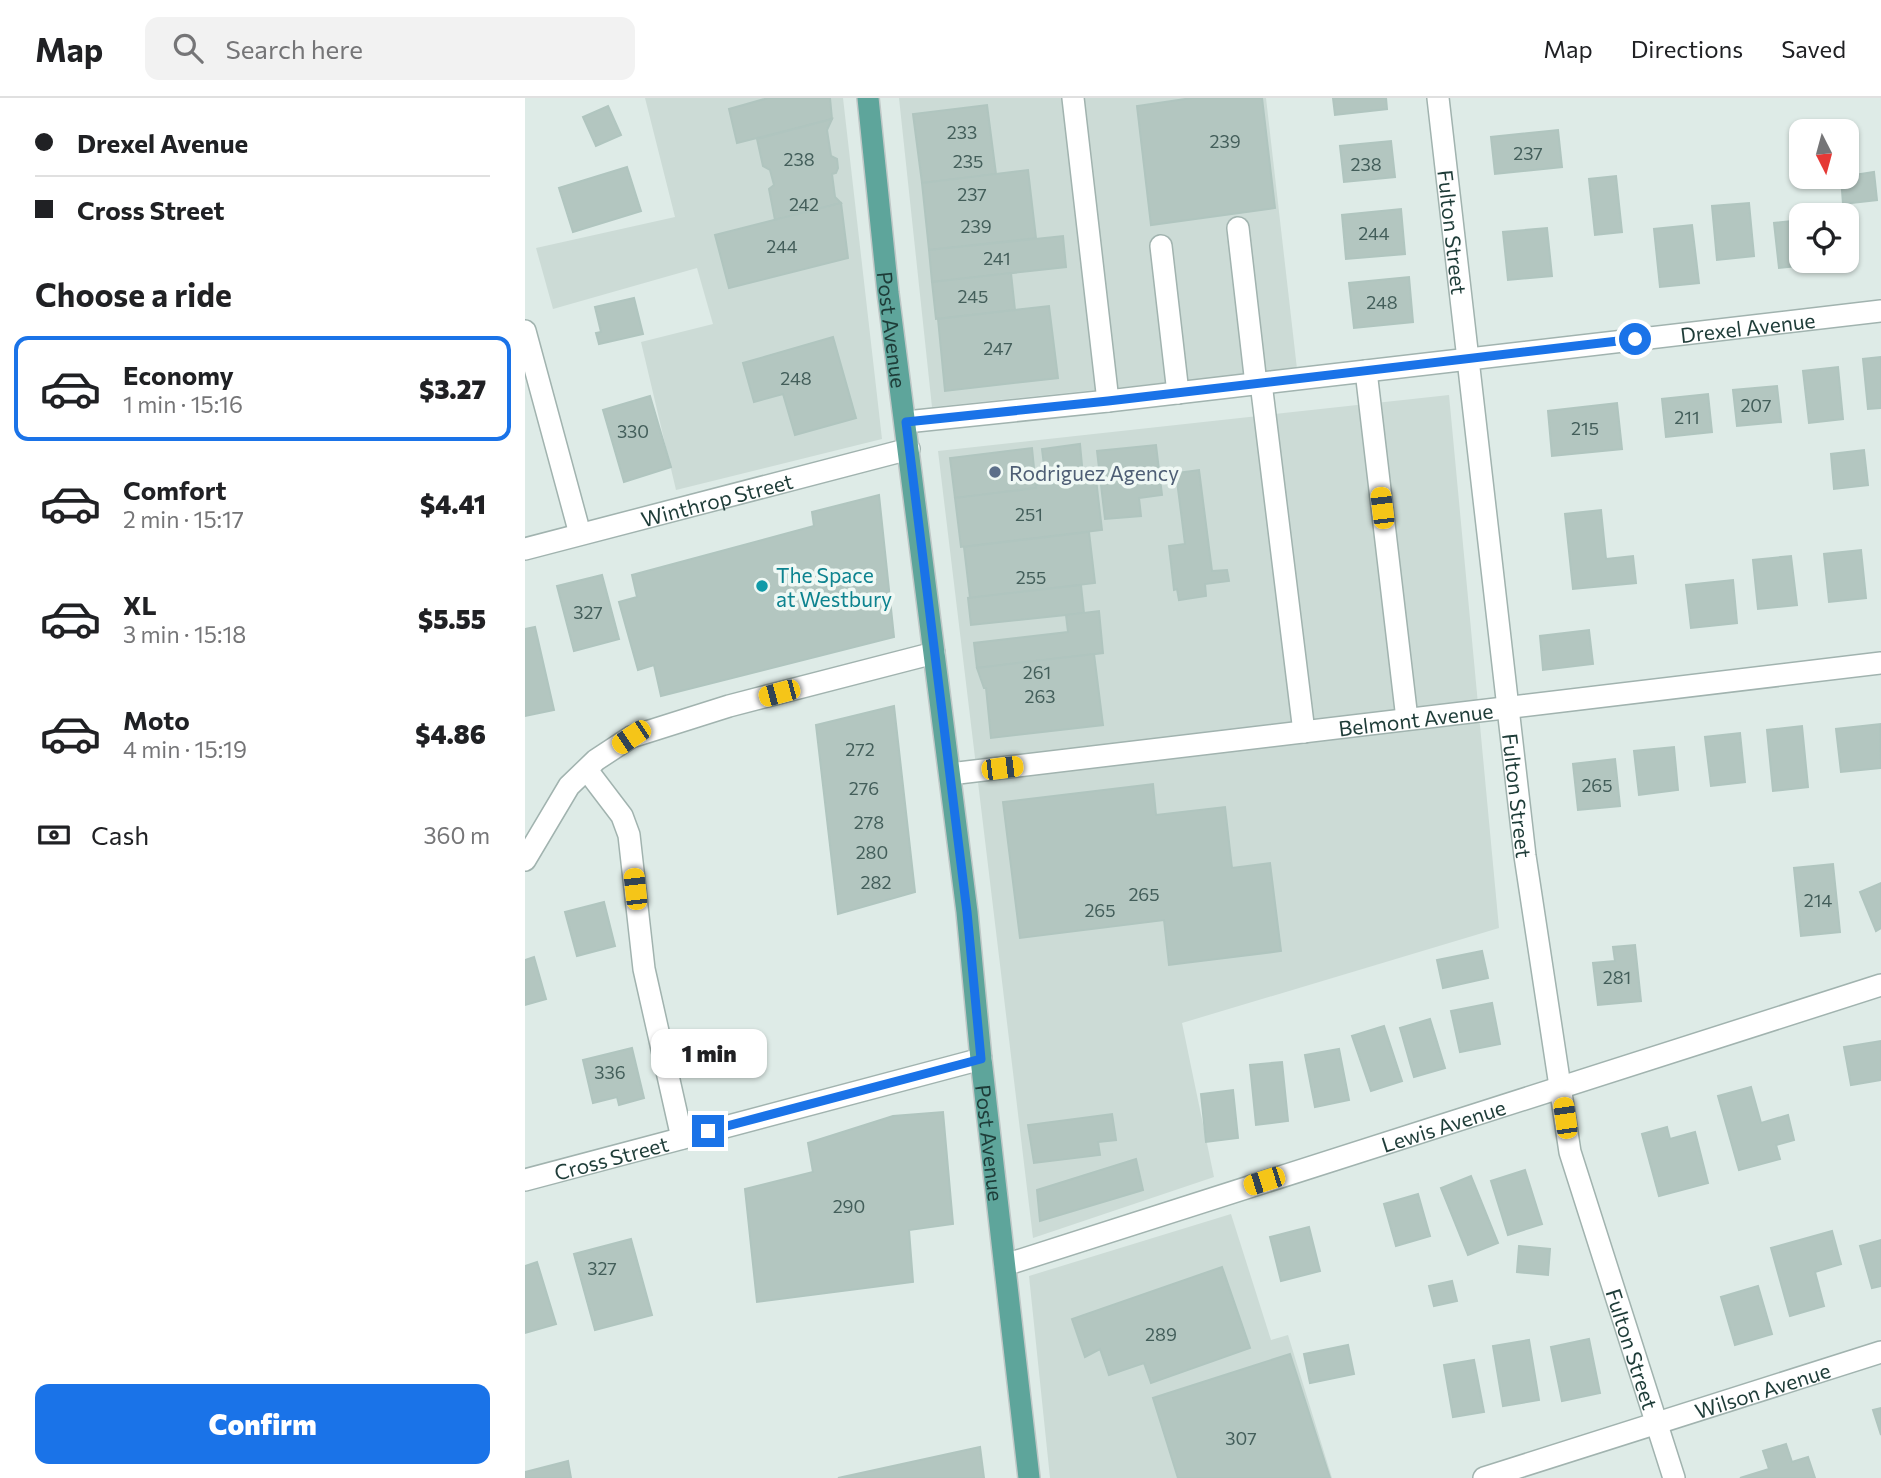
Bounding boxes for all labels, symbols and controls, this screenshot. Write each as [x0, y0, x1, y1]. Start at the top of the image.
search box [145, 17, 635, 80]
text: Map [35, 28, 103, 69]
icon: search [169, 29, 207, 67]
text: Search here [225, 33, 363, 64]
text: Map [1543, 34, 1593, 63]
text: Directions [1631, 34, 1743, 63]
text: Saved [1781, 34, 1846, 63]
north arrow [1789, 119, 1859, 189]
map controls [1789, 119, 1859, 273]
house number: 233 [947, 121, 977, 143]
text: Drexel Avenue [77, 127, 248, 158]
house number: 239 [1209, 130, 1241, 152]
house number: 237 [1513, 142, 1543, 164]
house number: 238 [783, 148, 815, 170]
house number: 235 [953, 150, 983, 172]
house number: 238 [1350, 153, 1382, 175]
street label: Fulton Street [1434, 168, 1473, 296]
house number: 237 [957, 183, 987, 205]
house number: 242 [789, 193, 819, 215]
text: Cross Street [77, 194, 225, 225]
button: locate [1789, 203, 1859, 273]
house number: 239 [960, 215, 992, 237]
house number: 244 [1358, 222, 1390, 244]
house number: 244 [766, 235, 798, 257]
house number: 241 [983, 247, 1011, 269]
street label: Post Avenue [873, 270, 913, 389]
text: Choose a ride [35, 274, 232, 314]
house number: 245 [958, 285, 988, 307]
house number: 248 [1366, 291, 1398, 313]
street label: Drexel Avenue [1679, 306, 1816, 347]
route start [1619, 323, 1651, 355]
house number: 247 [983, 337, 1013, 359]
icon: car [39, 357, 102, 420]
text: Economy [123, 359, 234, 390]
house number: 248 [780, 367, 812, 389]
text: $3.27 [419, 373, 486, 404]
text: 1 min · 15:16 [123, 390, 243, 418]
house number: 207 [1740, 394, 1772, 416]
house number: 211 [1674, 406, 1700, 428]
house number: 215 [1571, 417, 1599, 439]
house number: 330 [617, 420, 649, 442]
place label: Rodriguez Agency [1009, 460, 1179, 485]
marker: Rodriguez Agency [987, 464, 1003, 480]
street label: Winthrop Street [638, 467, 795, 531]
icon: car [39, 472, 102, 535]
text: Comfort [123, 474, 226, 505]
car [1370, 486, 1395, 530]
text: $4.41 [420, 488, 486, 519]
house number: 251 [1015, 503, 1043, 525]
text: 2 min · 15:17 [123, 505, 244, 533]
place label: The Space at Westbury [776, 562, 892, 611]
house number: 255 [1016, 566, 1046, 588]
marker: The Space at Westbury [754, 578, 770, 594]
icon: car [39, 587, 102, 650]
text: XL [123, 589, 157, 620]
house number: 327 [573, 601, 603, 623]
text: $5.55 [418, 603, 486, 634]
text: 3 min · 15:18 [123, 620, 246, 648]
house number: 261 [1023, 661, 1051, 683]
car [756, 677, 803, 709]
house number: 263 [1024, 685, 1056, 707]
street label: Belmont Avenue [1337, 697, 1494, 740]
icon: car [39, 702, 102, 765]
text: Moto [123, 704, 190, 735]
car [608, 717, 655, 757]
text: $4.86 [415, 718, 486, 749]
street label: Fulton Street [1498, 732, 1538, 859]
text: 4 min · 15:19 [123, 735, 247, 763]
house number: 272 [845, 738, 875, 760]
car [980, 755, 1025, 781]
house number: 265 [1581, 774, 1613, 796]
house number: 276 [849, 777, 879, 799]
house number: 278 [854, 811, 884, 833]
icon: cash [35, 816, 73, 854]
text: Cash [91, 819, 149, 850]
text: 360 m [423, 821, 490, 849]
house number: 280 [856, 841, 888, 863]
car [623, 867, 648, 911]
house number: 282 [861, 871, 891, 893]
house number: 265 [1128, 883, 1160, 905]
house number: 214 [1804, 889, 1832, 911]
house number: 265 [1084, 899, 1116, 921]
house number: 281 [1603, 966, 1631, 988]
callout: 1 min [650, 1030, 766, 1079]
text: 1 min [681, 1039, 737, 1067]
house number: 336 [594, 1061, 626, 1083]
street label: Post Avenue [971, 1083, 1010, 1202]
street label: Lewis Avenue [1378, 1093, 1508, 1156]
car [1552, 1096, 1579, 1140]
route end [692, 1115, 724, 1147]
street label: Cross Street [551, 1130, 671, 1184]
car [1241, 1165, 1288, 1197]
house number: 290 [833, 1195, 865, 1217]
house number: 327 [587, 1257, 617, 1279]
street label: Fulton Street [1602, 1285, 1664, 1412]
house number: 289 [1145, 1323, 1177, 1345]
street label: Wilson Avenue [1692, 1357, 1833, 1423]
button: Confirm [35, 1384, 490, 1464]
house number: 307 [1225, 1427, 1257, 1449]

